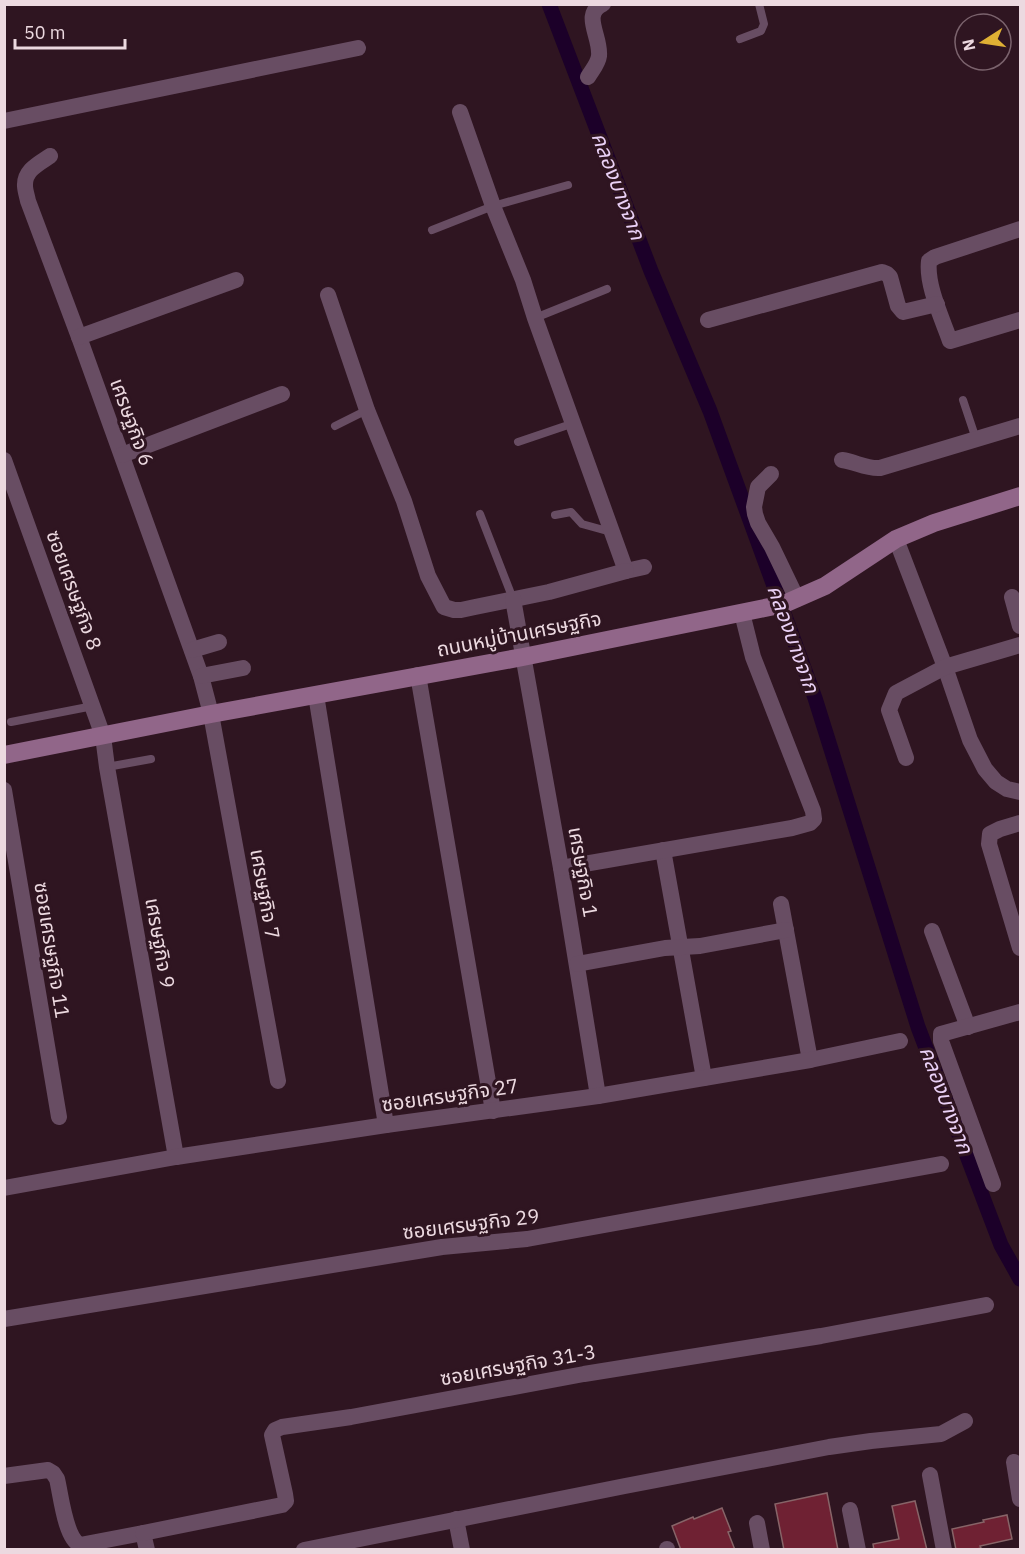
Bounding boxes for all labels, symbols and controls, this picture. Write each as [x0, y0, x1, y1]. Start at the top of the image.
scale bar [15, 12, 124, 50]
north arrow [953, 12, 1013, 72]
text: 50 m [24, 21, 66, 44]
text: N [957, 37, 979, 53]
water label: คลองบางจาก [586, 128, 653, 245]
street label: เศรษฐกิจ 6 [104, 374, 161, 469]
street label: ซอยเศรษฐกิจ 8 [40, 526, 109, 653]
water label: คลองบางจาก [761, 581, 827, 698]
street label: ถนนหมู่บ้านเศรษฐกิจ [434, 604, 604, 663]
street label: เศรษฐกิจ 1 [562, 825, 605, 919]
street label: เศรษฐกิจ 7 [244, 847, 287, 941]
street label: ซอยเศรษฐกิจ 11 [28, 880, 77, 1020]
street label: เศรษฐกิจ 9 [139, 896, 182, 990]
water label: คลองบางจาก [914, 1042, 981, 1159]
street label: ซอยเศรษฐกิจ 27 [380, 1072, 520, 1117]
street label: ซอยเศรษฐกิจ 29 [401, 1202, 541, 1245]
street label: ซอยเศรษฐกิจ 31-3 [438, 1338, 598, 1391]

